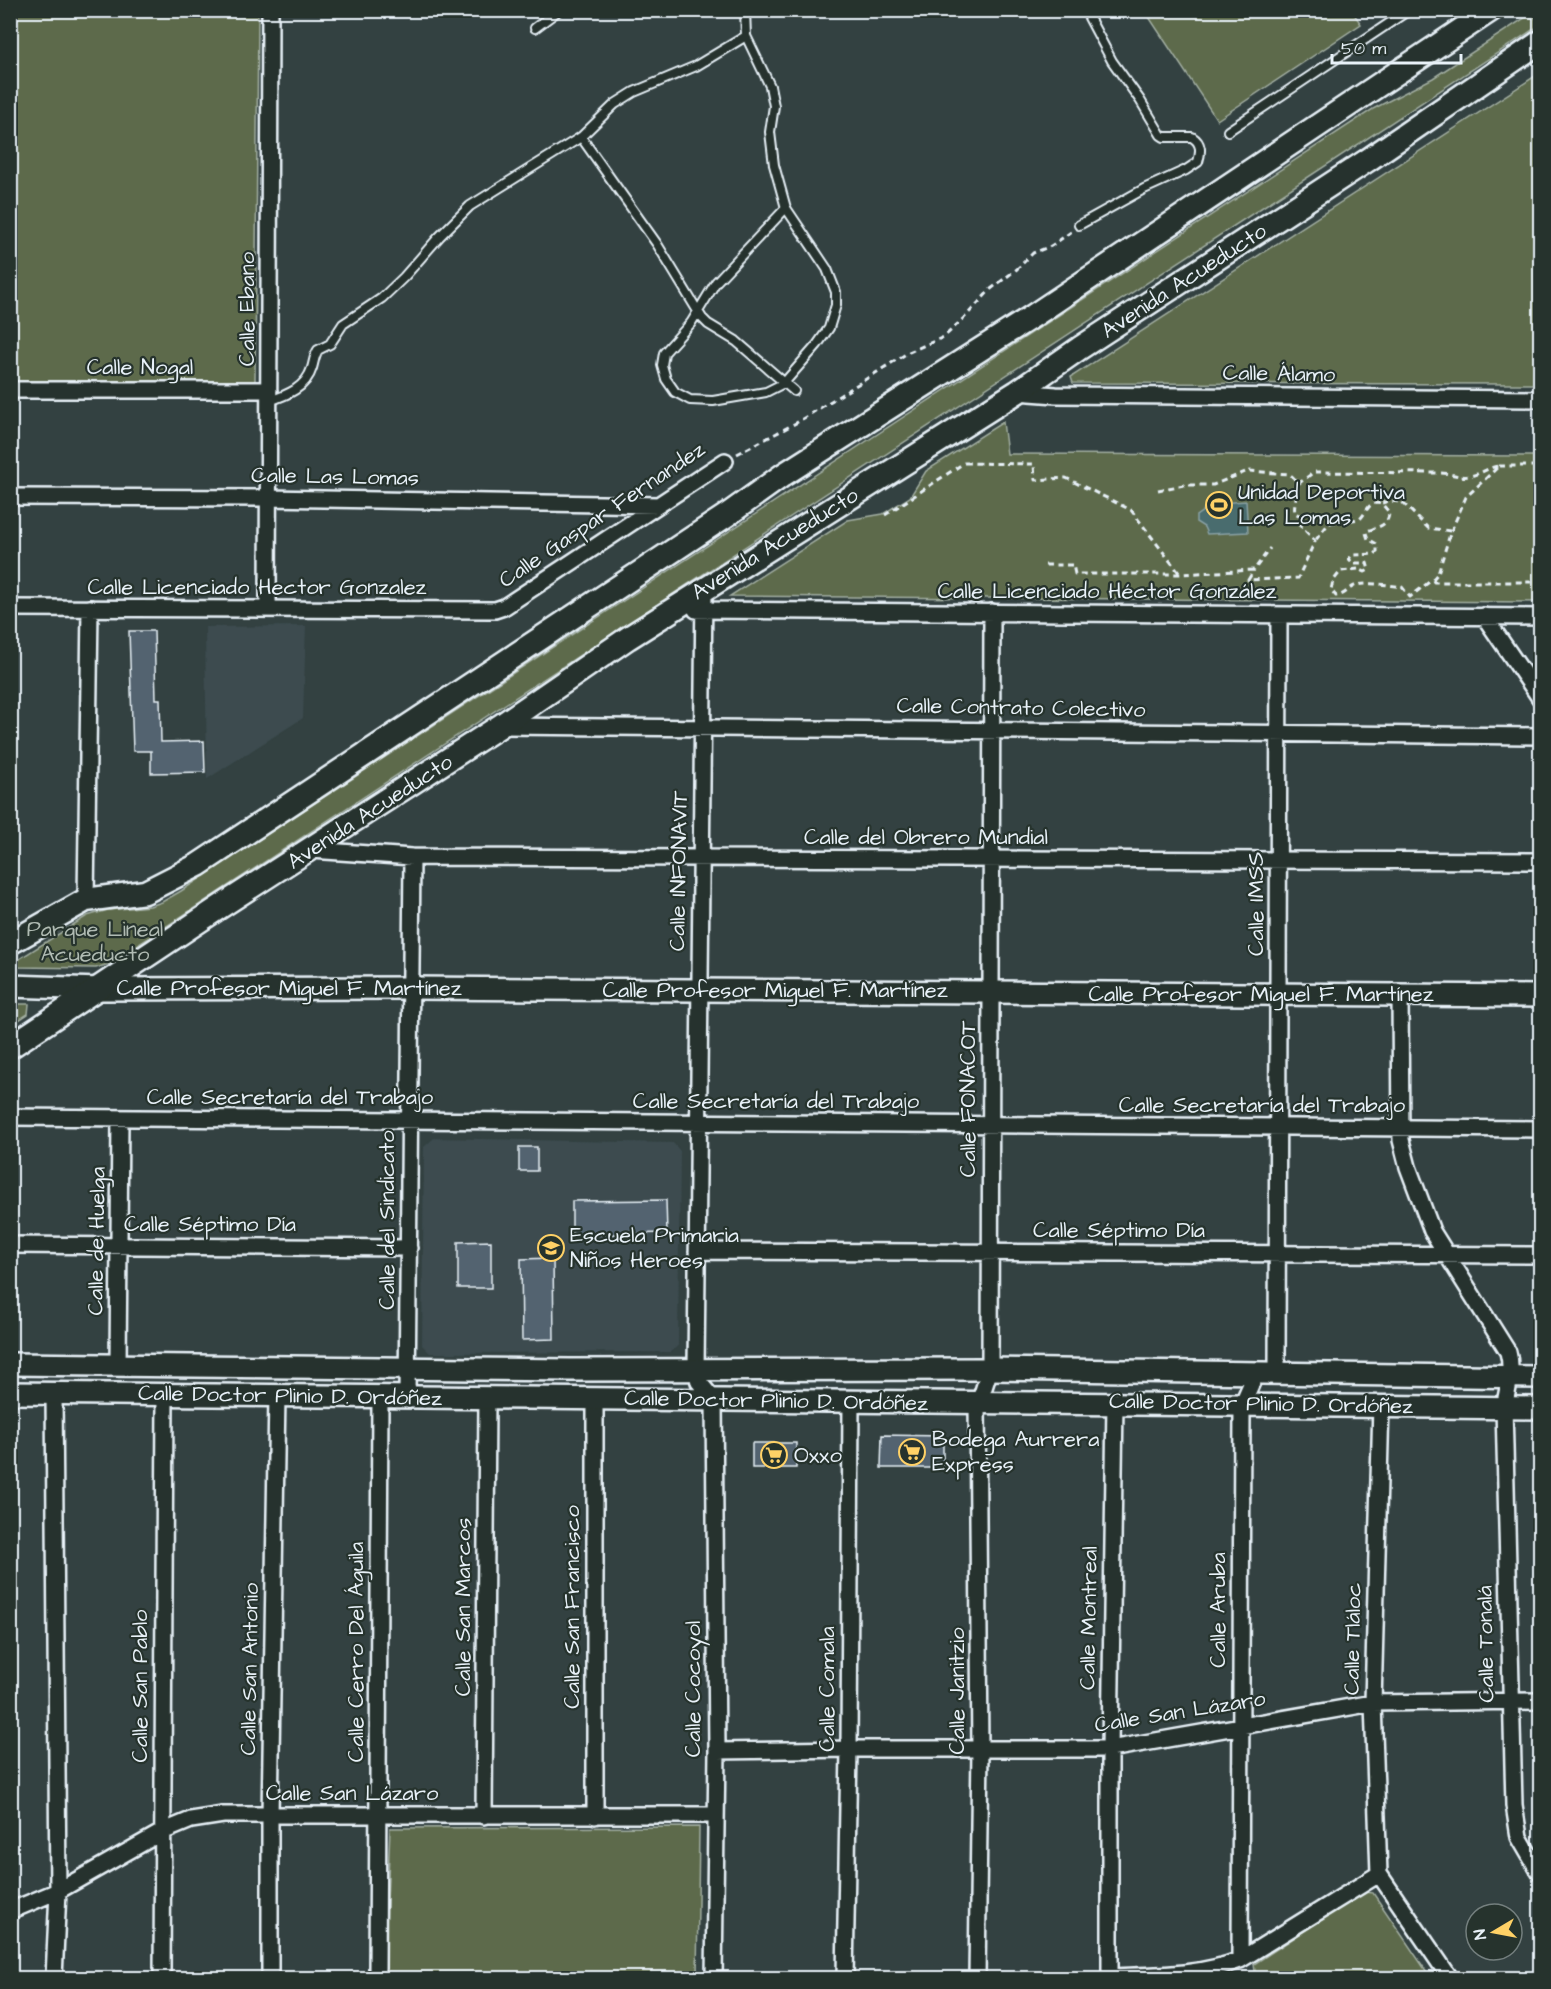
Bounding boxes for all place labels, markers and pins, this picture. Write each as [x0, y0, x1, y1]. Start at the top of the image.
place label: Unidad Deportiva Las Lomas [1238, 477, 1405, 533]
sports icon: Unidad Deportiva Las Lomas [1204, 490, 1234, 520]
place label: Escuela Primaria Niños Heroes [570, 1220, 739, 1276]
school or university icon: Escuela Primaria Niños Heroes [536, 1233, 566, 1263]
place label: Bodega Aurrera Express [932, 1424, 1099, 1480]
supermarket icon: Bodega Aurrera Express [897, 1437, 927, 1467]
supermarket icon: Oxxo [759, 1440, 789, 1470]
place label: Oxxo [794, 1440, 842, 1471]

